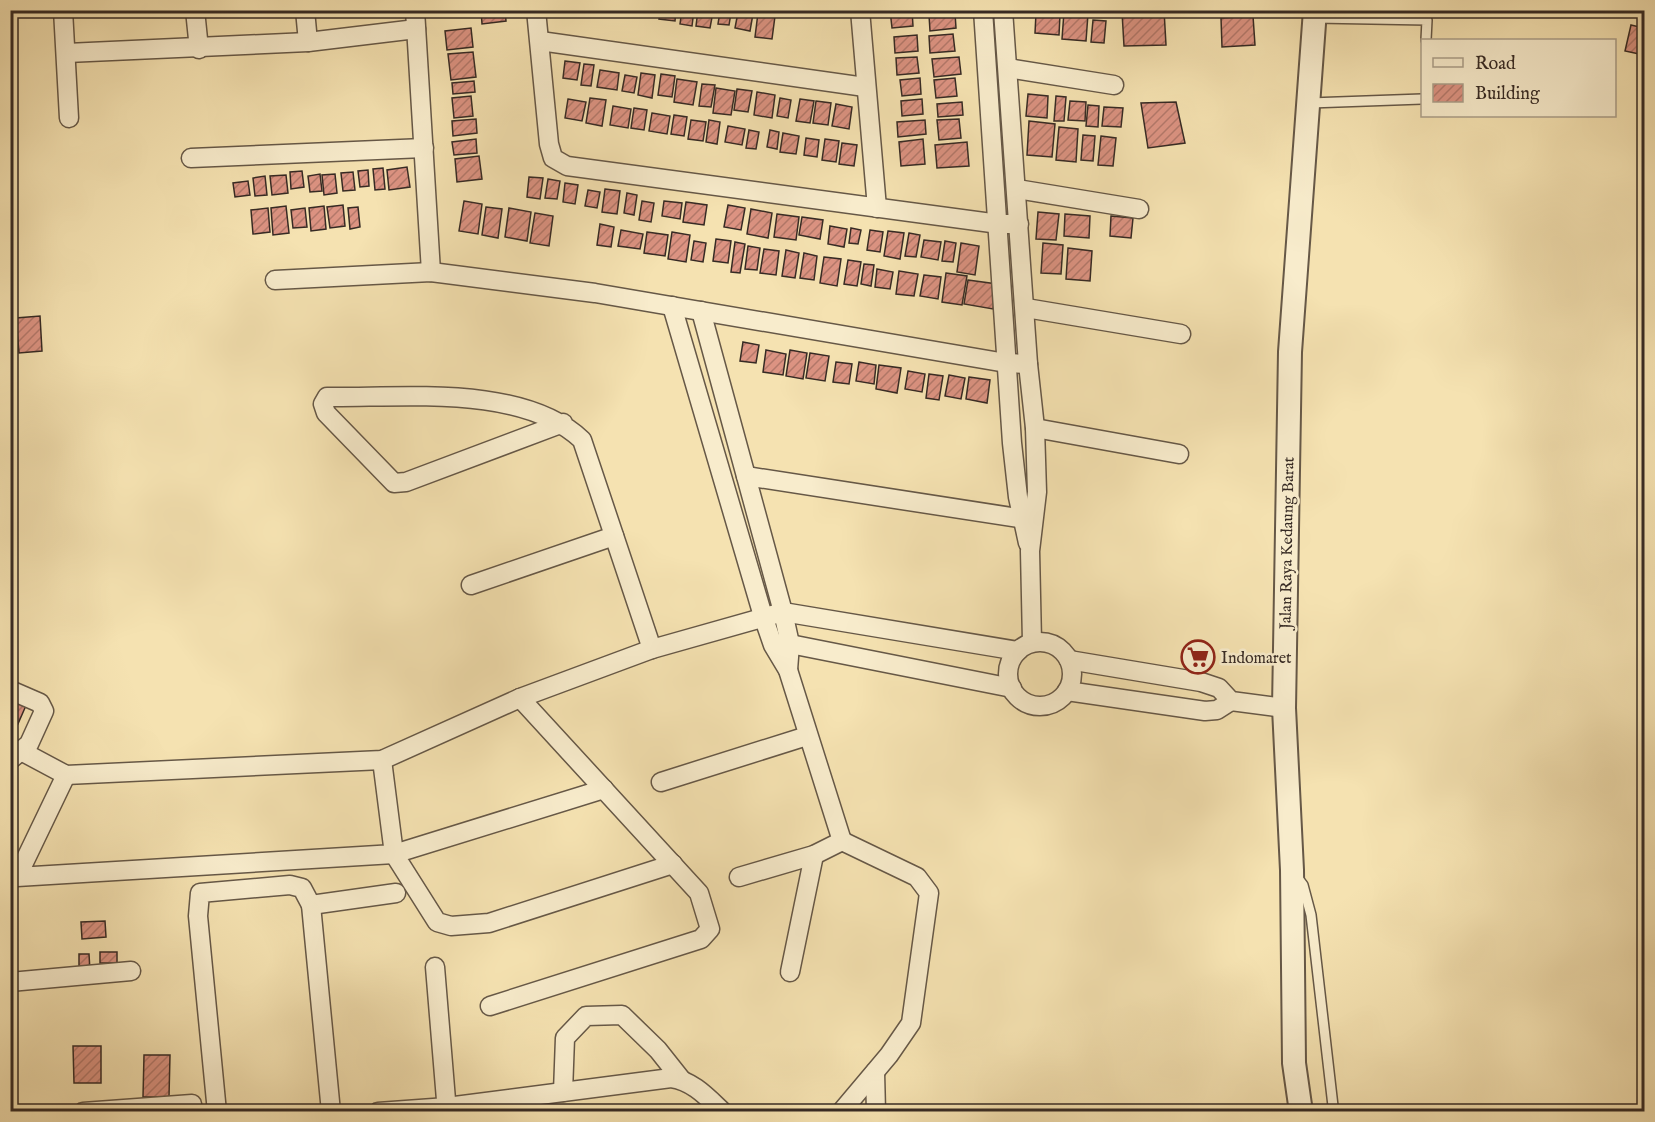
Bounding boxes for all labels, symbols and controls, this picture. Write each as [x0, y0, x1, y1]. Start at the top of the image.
legend [1421, 39, 1616, 117]
text: Road [1475, 53, 1516, 76]
text: Building [1475, 83, 1540, 106]
street label: Jalan Raya Kedaung Barat [1276, 456, 1300, 631]
supermarket icon: Indomaret [1180, 639, 1216, 675]
place label: Indomaret [1221, 649, 1292, 669]

